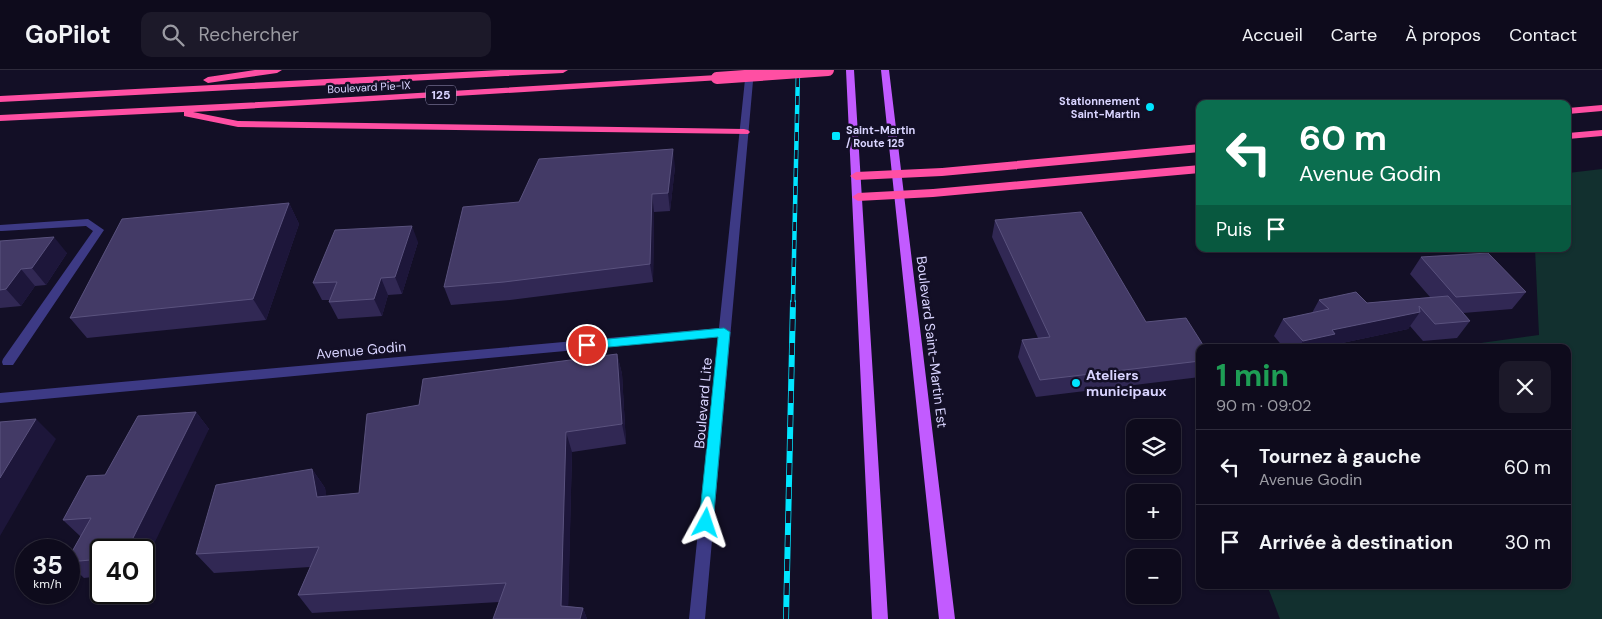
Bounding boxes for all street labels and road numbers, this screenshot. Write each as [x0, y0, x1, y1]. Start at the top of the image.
street label: Boulevard Pie-IX [327, 78, 411, 96]
road number: 125 [426, 86, 456, 104]
street label: Boulevard Saint-Martin Est [913, 255, 951, 429]
street label: Avenue Godin [315, 337, 407, 363]
street label: Boulevard Lite [690, 357, 716, 449]

